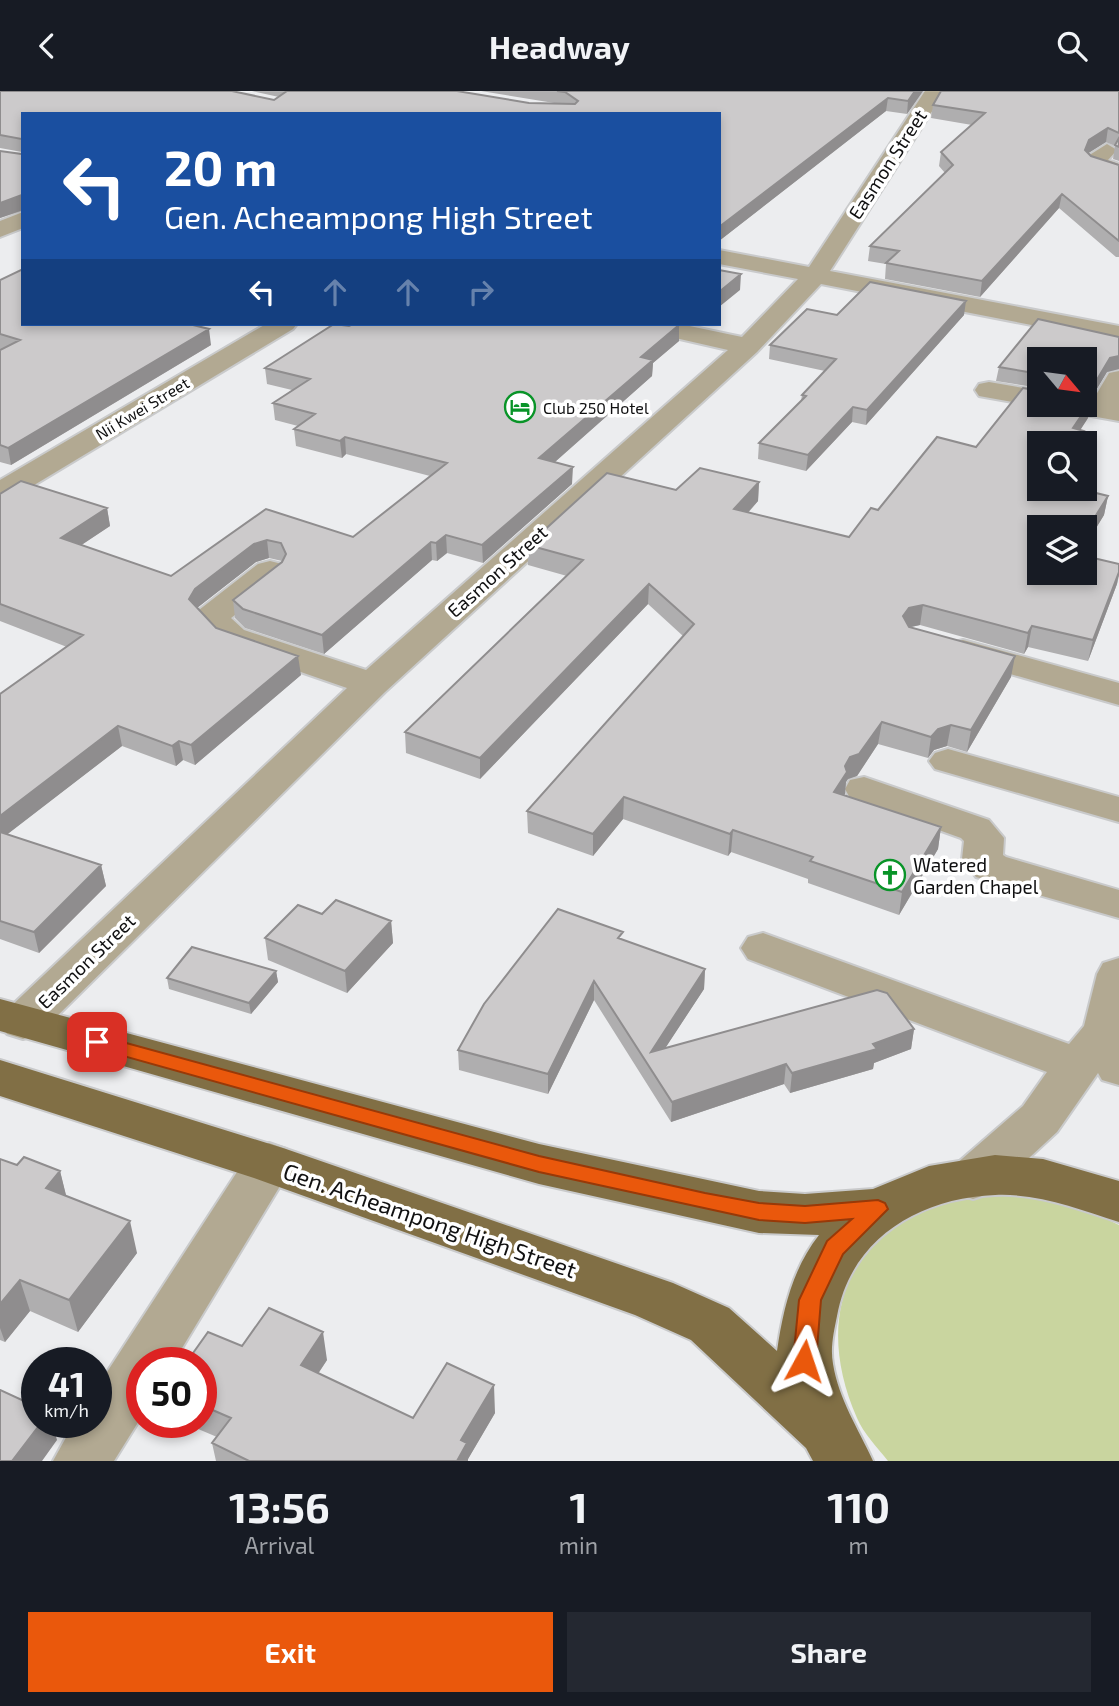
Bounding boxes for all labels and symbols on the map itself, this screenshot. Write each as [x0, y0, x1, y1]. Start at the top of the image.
street label: Easmon Street [843, 105, 931, 223]
north arrow [1027, 347, 1097, 417]
street label: Nii Kwei Street [92, 373, 192, 443]
hotel icon: Club 250 Hotel [503, 390, 537, 424]
place label: Club 250 Hotel [543, 398, 649, 417]
street label: Easmon Street [442, 520, 552, 622]
place label: Watered Garden Chapel [913, 853, 1039, 898]
church icon: Watered Garden Chapel [873, 858, 907, 892]
street label: Easmon Street [33, 909, 139, 1013]
pin [67, 1012, 127, 1072]
street label: Gen. Acheampong High Street [280, 1157, 580, 1283]
position arrow [767, 1324, 841, 1398]
speed limit sign: 50 [126, 1347, 217, 1438]

